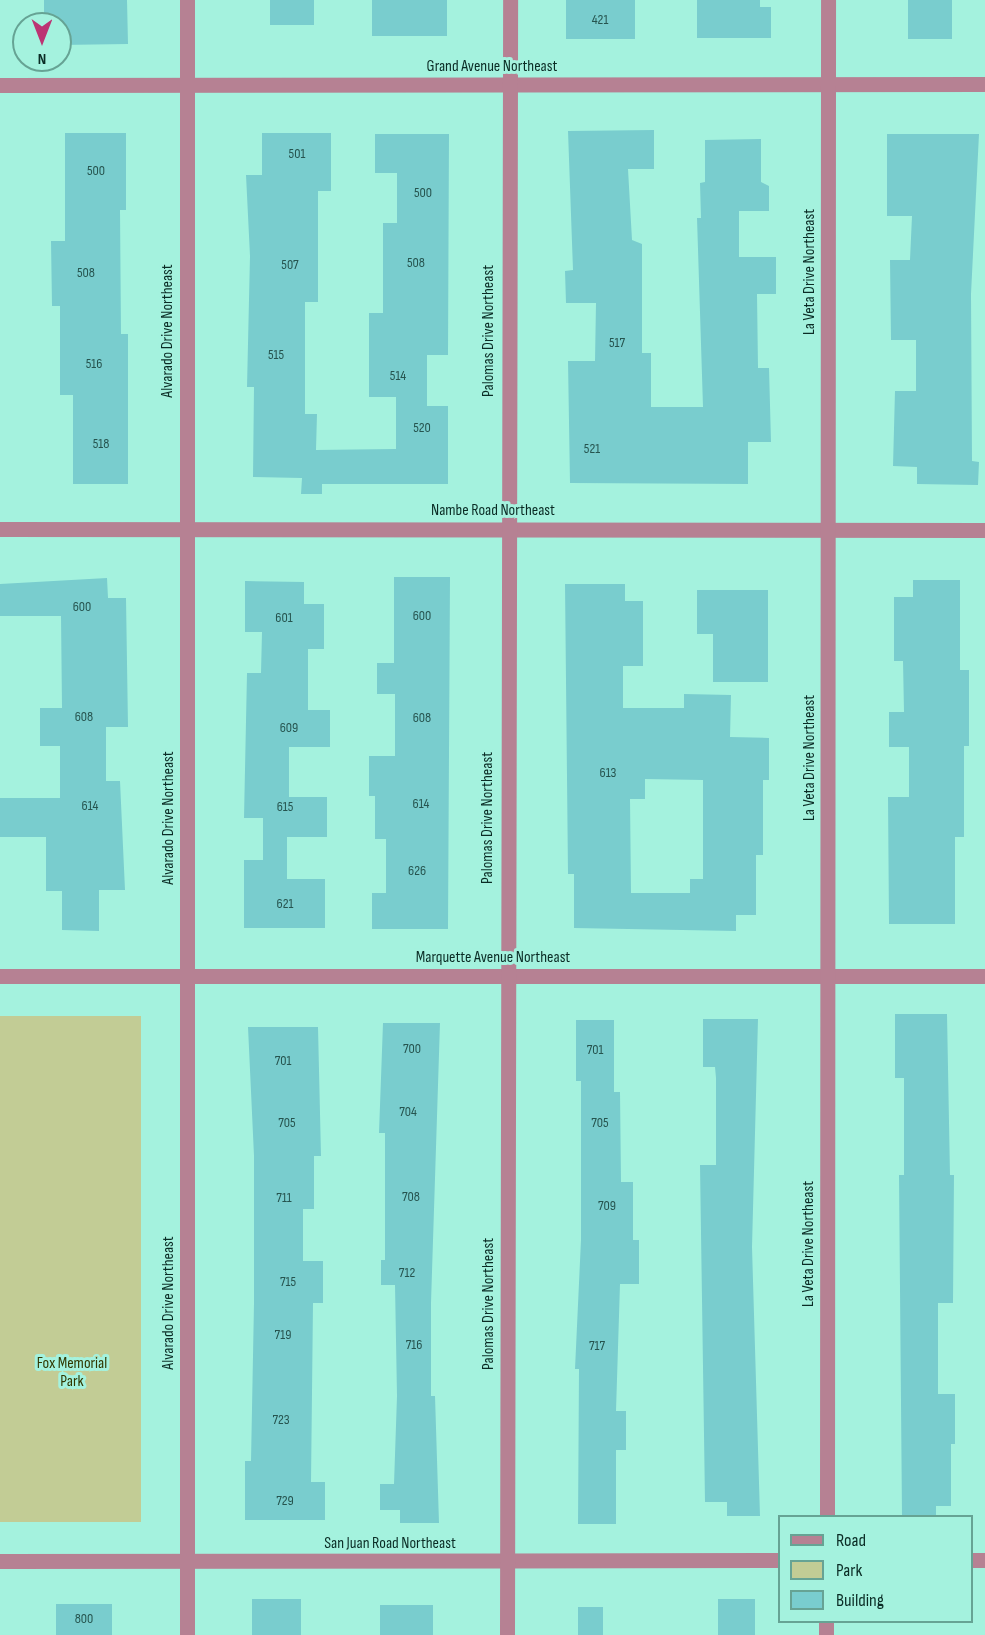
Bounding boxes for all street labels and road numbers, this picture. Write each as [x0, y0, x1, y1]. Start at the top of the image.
street label: Grand Avenue Northeast [427, 57, 557, 77]
street label: La Veta Drive Northeast [800, 209, 820, 335]
street label: Alvarado Drive Northeast [158, 264, 178, 398]
street label: Palomas Drive Northeast [479, 265, 499, 397]
street label: Nambe Road Northeast [431, 501, 555, 521]
street label: La Veta Drive Northeast [800, 695, 820, 821]
street label: Alvarado Drive Northeast [159, 751, 179, 885]
street label: Palomas Drive Northeast [478, 752, 498, 884]
street label: Marquette Avenue Northeast [416, 948, 570, 968]
street label: La Veta Drive Northeast [799, 1181, 819, 1307]
street label: Alvarado Drive Northeast [159, 1236, 179, 1370]
street label: Palomas Drive Northeast [479, 1238, 499, 1370]
street label: San Juan Road Northeast [324, 1534, 456, 1554]

